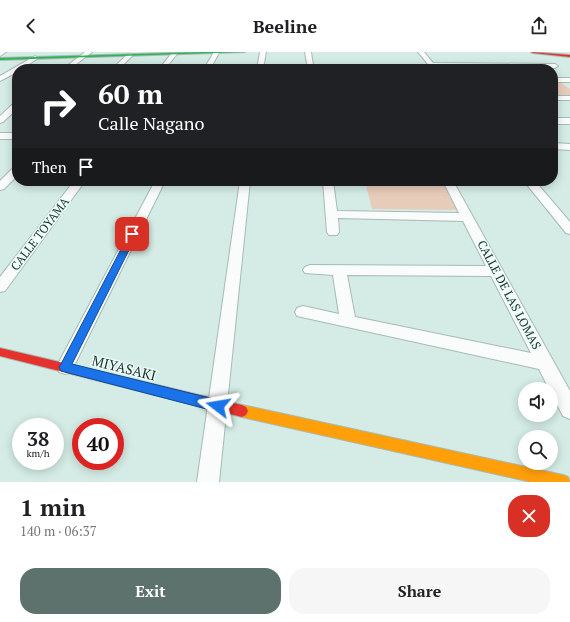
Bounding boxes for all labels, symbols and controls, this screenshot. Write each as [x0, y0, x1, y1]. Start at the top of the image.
text: Beeline [253, 14, 317, 38]
icon: back [20, 15, 42, 37]
icon: share [528, 15, 550, 37]
text: 60 m [98, 75, 163, 112]
icon: right [32, 80, 84, 132]
text: Calle Nagano [98, 111, 204, 135]
icon: arrive [75, 156, 97, 178]
text: Then [32, 157, 67, 177]
street label: CALLE TOYAMA [7, 194, 72, 273]
pin [115, 217, 149, 251]
icon: arrive [121, 223, 143, 245]
street label: CALLE DE LAS LOMAS [474, 238, 545, 352]
street label: MIYASAKI [90, 350, 158, 385]
map controls [518, 382, 558, 470]
button: sound [518, 382, 558, 422]
position arrow [197, 385, 239, 427]
speed limit sign: 40 [72, 418, 124, 470]
text: 38 [27, 425, 49, 452]
button: search [518, 430, 558, 470]
text: km/h [26, 447, 50, 460]
text: 1 min [20, 491, 86, 523]
button: close [508, 495, 550, 537]
text: 140 m · 06:37 [20, 522, 97, 540]
button: Exit [20, 568, 281, 614]
button: Share [289, 568, 550, 614]

